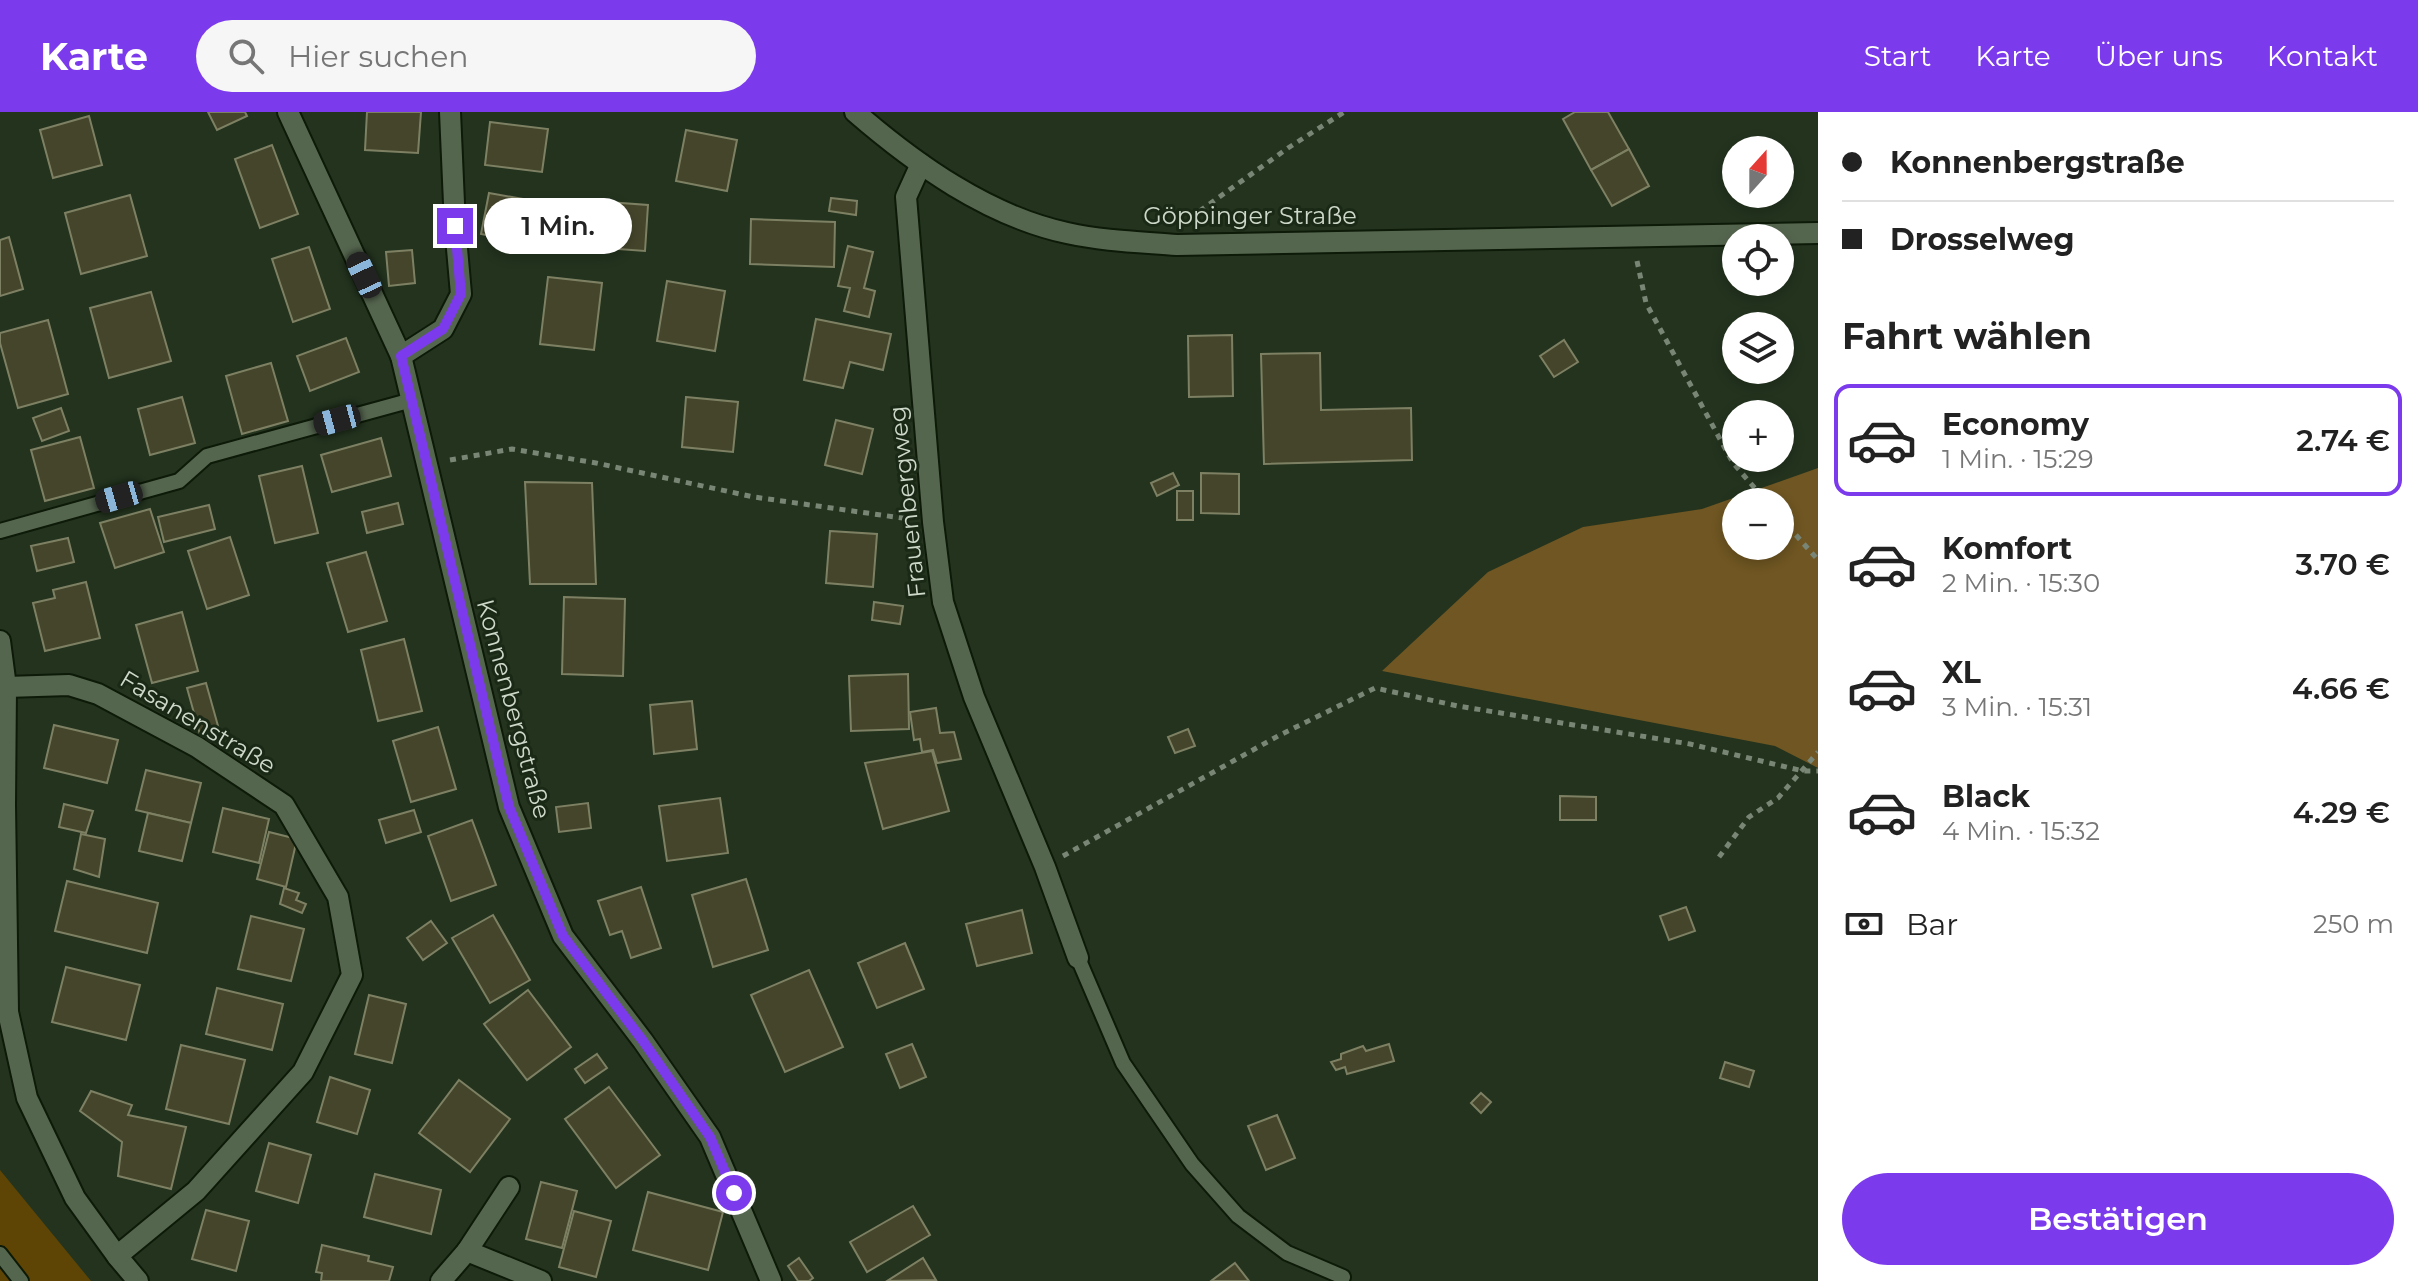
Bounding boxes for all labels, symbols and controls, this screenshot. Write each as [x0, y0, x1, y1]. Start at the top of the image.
search box [196, 20, 756, 92]
text: Karte [40, 33, 148, 80]
icon: search [224, 34, 268, 78]
text: Hier suchen [288, 38, 469, 75]
text: Start [1864, 39, 1931, 73]
text: Karte [1975, 39, 2051, 73]
text: Über uns [2095, 39, 2223, 73]
text: Kontakt [2267, 39, 2378, 73]
north arrow [1722, 136, 1794, 208]
map controls [1722, 136, 1794, 560]
text: Konnenbergstraße [1890, 144, 2185, 181]
callout: 1 Min. [483, 198, 631, 254]
street label: Göppinger Straße [1143, 201, 1357, 230]
route end [437, 208, 473, 244]
text: 1 Min. [521, 210, 595, 242]
text: Drosselweg [1890, 221, 2075, 258]
button: locate [1722, 224, 1794, 296]
car [343, 248, 385, 302]
button: layers [1722, 312, 1794, 384]
text: Fahrt wählen [1842, 314, 2092, 358]
button: + [1722, 400, 1794, 472]
car [311, 402, 363, 438]
icon: car [1846, 404, 1918, 476]
street label: Frauenbergweg [883, 405, 931, 599]
text: Economy [1942, 406, 2089, 443]
text: 2.74 € [2296, 422, 2390, 459]
text: 1 Min. · 15:29 [1942, 443, 2094, 475]
car [93, 479, 145, 515]
button: − [1722, 488, 1794, 560]
icon: car [1846, 528, 1918, 600]
text: Komfort [1942, 530, 2072, 567]
text: 3.70 € [2295, 546, 2390, 583]
text: 2 Min. · 15:30 [1942, 567, 2100, 599]
street label: Konnenbergstraße [471, 596, 557, 822]
icon: car [1846, 652, 1918, 724]
text: XL [1942, 654, 1981, 691]
street label: Fasanenstraße [115, 664, 281, 780]
text: 4.66 € [2292, 670, 2390, 707]
text: 3 Min. · 15:31 [1942, 691, 2092, 723]
icon: car [1846, 776, 1918, 848]
text: Black [1942, 778, 2030, 815]
text: 4.29 € [2293, 794, 2390, 831]
text: 4 Min. · 15:32 [1942, 815, 2100, 847]
icon: cash [1842, 902, 1886, 946]
text: Bar [1906, 906, 1958, 943]
text: 250 m [2313, 908, 2394, 940]
button: Bestätigen [1842, 1173, 2394, 1265]
route start [716, 1175, 752, 1211]

